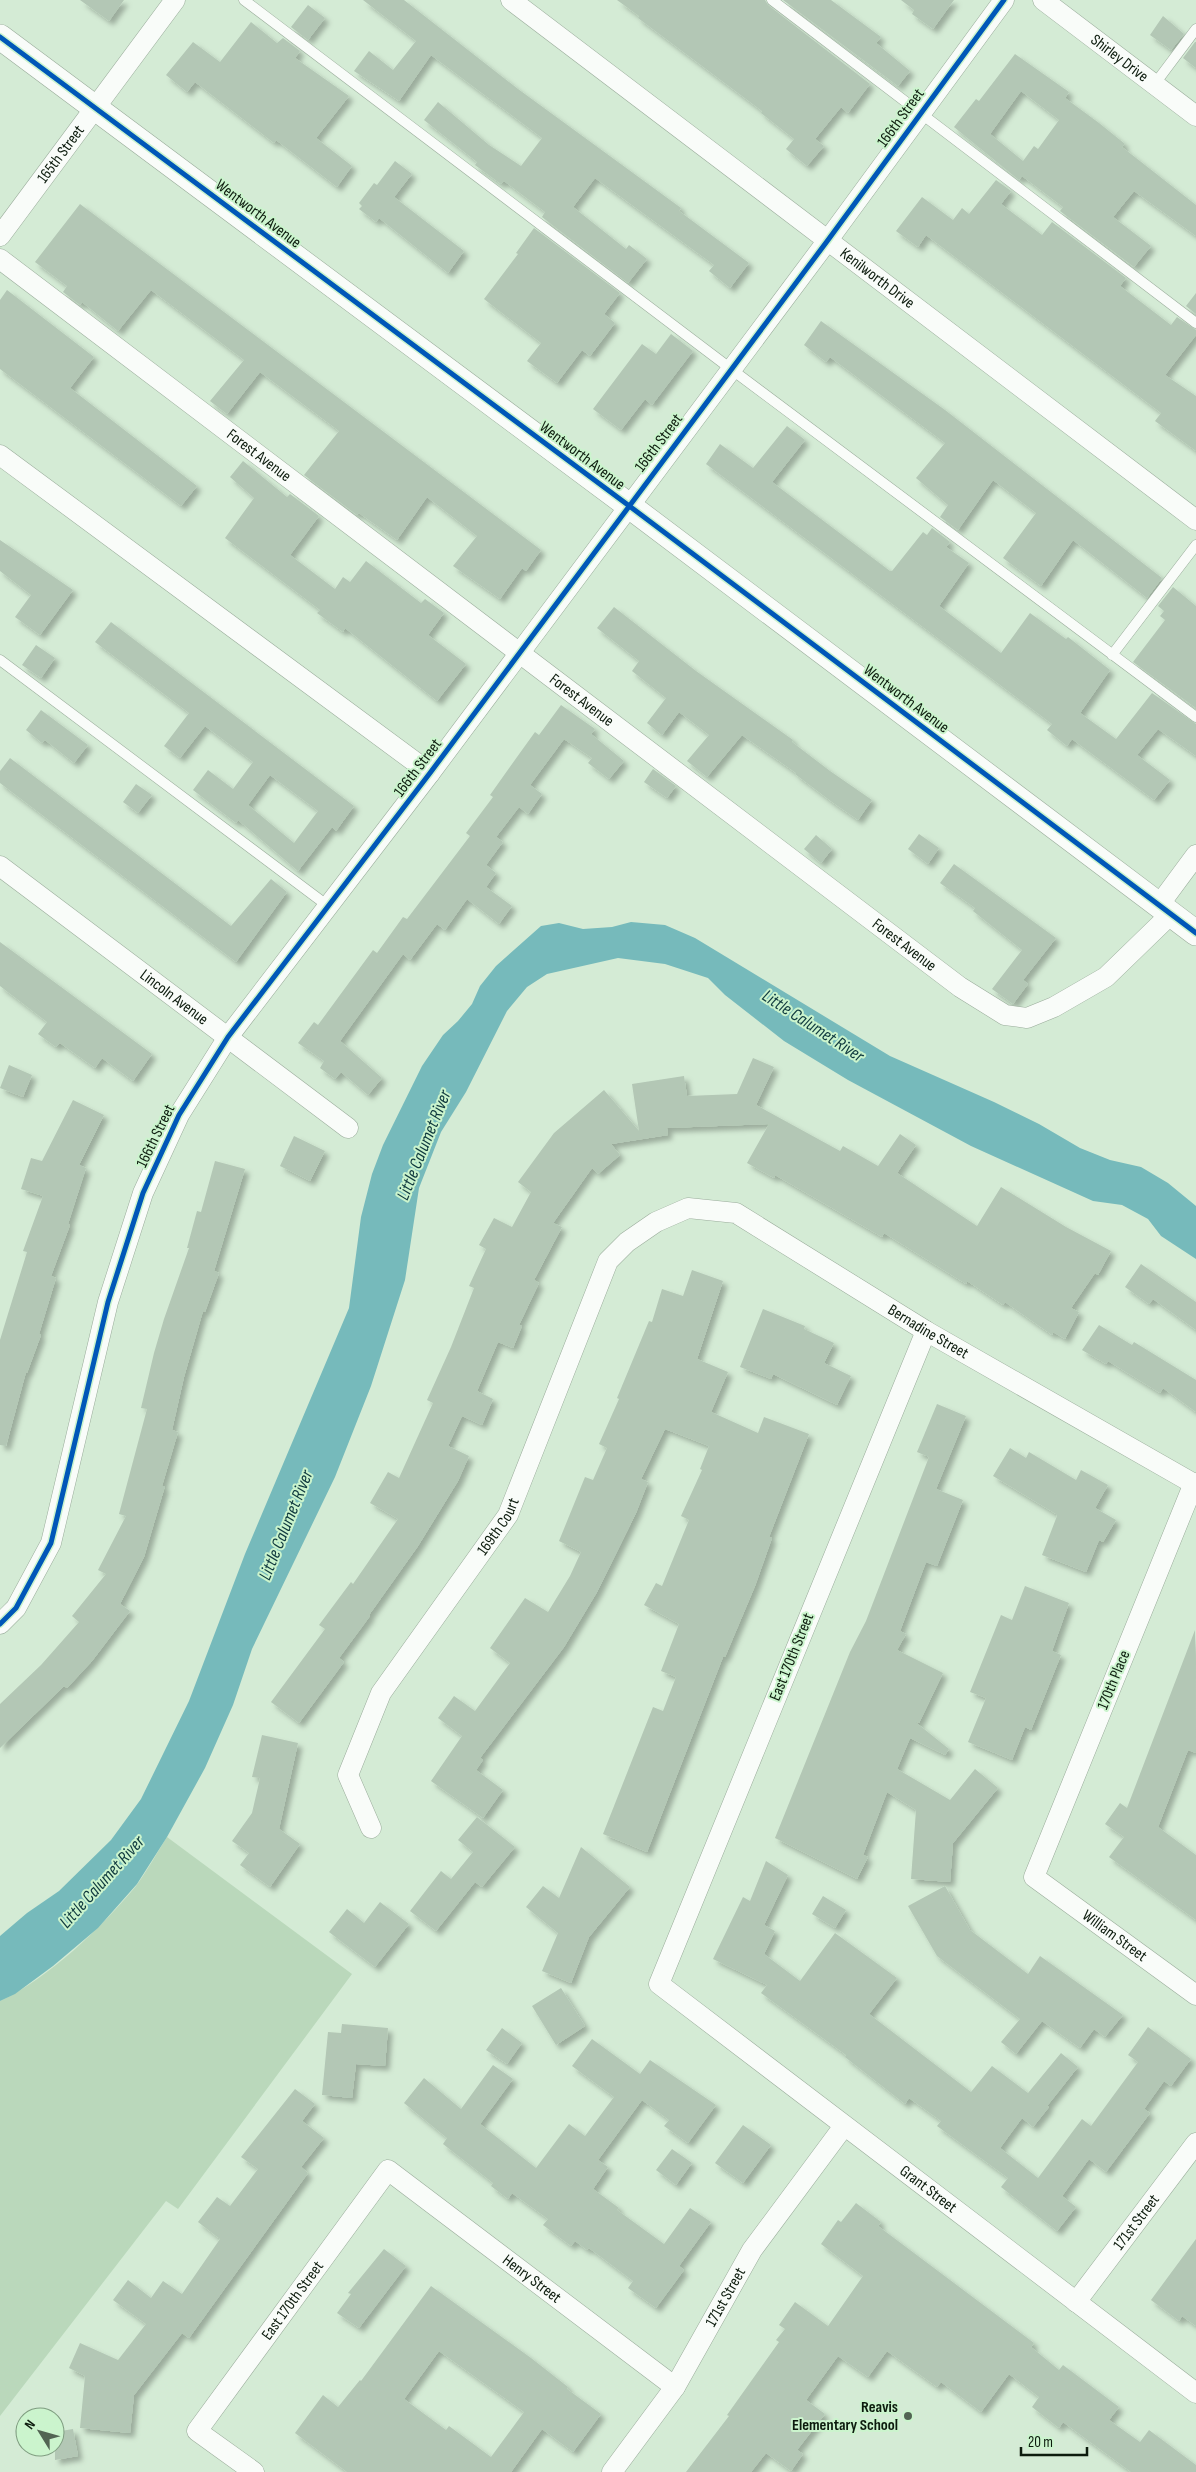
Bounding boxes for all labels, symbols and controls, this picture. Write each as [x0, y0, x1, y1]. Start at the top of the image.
street label: Shirley Drive [1087, 30, 1152, 86]
street label: 166th Street [873, 85, 929, 151]
street label: 165th Street [33, 121, 88, 187]
street label: Wentworth Avenue [211, 176, 305, 252]
street label: Kenilworth Drive [836, 244, 919, 313]
street label: 166th Street [631, 410, 687, 476]
street label: Wentworth Avenue [535, 418, 629, 494]
street label: Forest Avenue [223, 425, 295, 486]
street label: Wentworth Avenue [859, 661, 953, 737]
street label: Forest Avenue [546, 670, 618, 731]
street label: 166th Street [390, 735, 446, 801]
street label: Forest Avenue [869, 914, 940, 975]
street label: Lincoln Avenue [136, 965, 212, 1029]
water label: Little Calumet River [758, 985, 868, 1067]
water label: Little Calumet River [392, 1086, 456, 1203]
street label: 166th Street [133, 1101, 179, 1171]
street label: Bernadine Street [884, 1300, 972, 1363]
water label: Little Calumet River [254, 1466, 318, 1583]
street label: 169th Court [473, 1495, 523, 1559]
street label: East 170th Street [766, 1610, 818, 1704]
street label: 170th Place [1094, 1648, 1134, 1712]
water label: Little Calumet River [55, 1831, 149, 1932]
street label: William Street [1079, 1906, 1151, 1966]
street label: Grant Street [896, 2161, 961, 2217]
street label: 171st Street [1109, 2191, 1163, 2254]
street label: Henry Street [499, 2250, 565, 2307]
street label: East 170th Street [257, 2257, 328, 2344]
street label: 171st Street [701, 2264, 750, 2330]
place label: Reavis Elementary School [792, 2398, 898, 2435]
north arrow [15, 2407, 65, 2457]
marker: Reavis Elementary School [902, 2410, 914, 2422]
text: N [21, 2416, 39, 2433]
scale bar [1021, 2424, 1087, 2456]
text: 20 m [1028, 2433, 1053, 2452]

